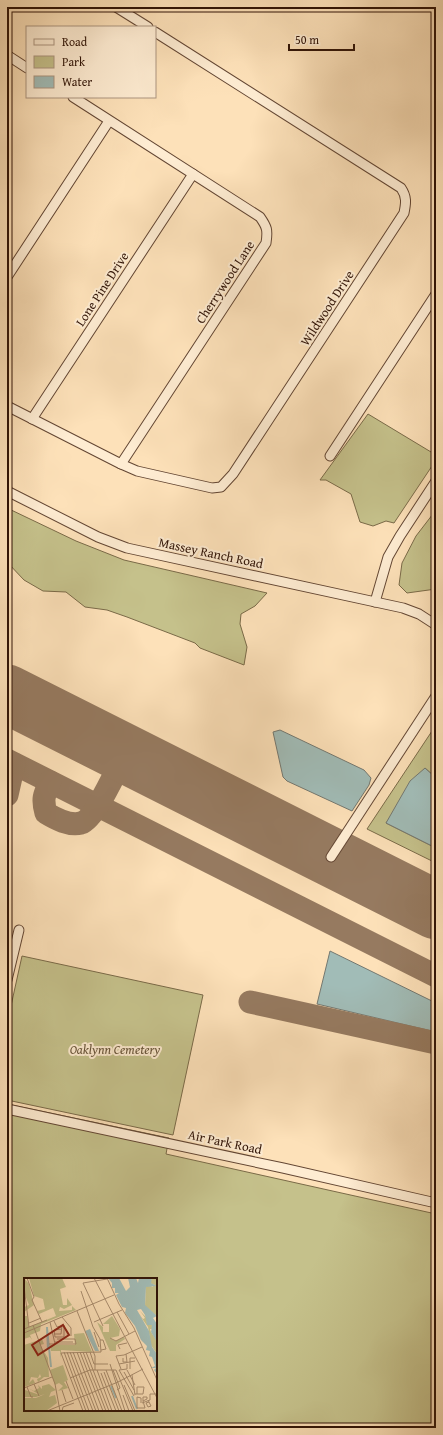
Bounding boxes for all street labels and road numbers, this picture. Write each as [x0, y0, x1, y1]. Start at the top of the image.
street label: Cherrywood Lane [191, 237, 259, 327]
street label: Lone Pine Drive [71, 248, 133, 330]
street label: Wildwood Drive [295, 267, 359, 349]
street label: Massey Ranch Road [157, 533, 265, 573]
street label: Air Park Road [186, 1125, 264, 1159]

